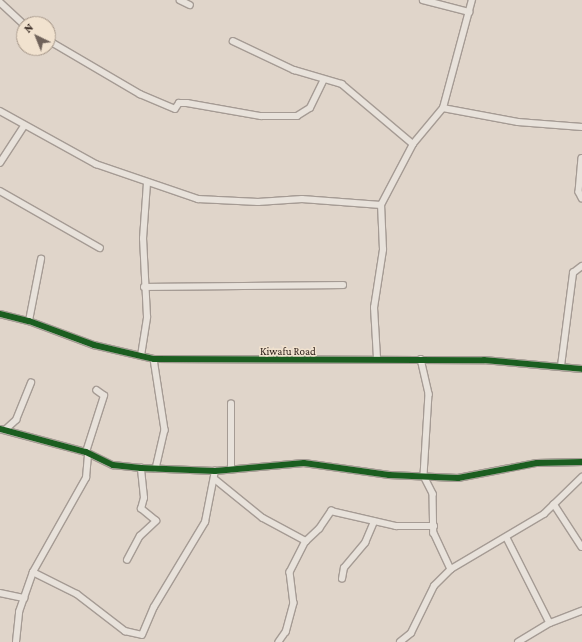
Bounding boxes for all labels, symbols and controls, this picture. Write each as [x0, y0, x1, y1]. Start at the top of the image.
north arrow [16, 16, 56, 56]
text: N [22, 21, 35, 35]
street label: Kiwafu Road [260, 344, 316, 358]

